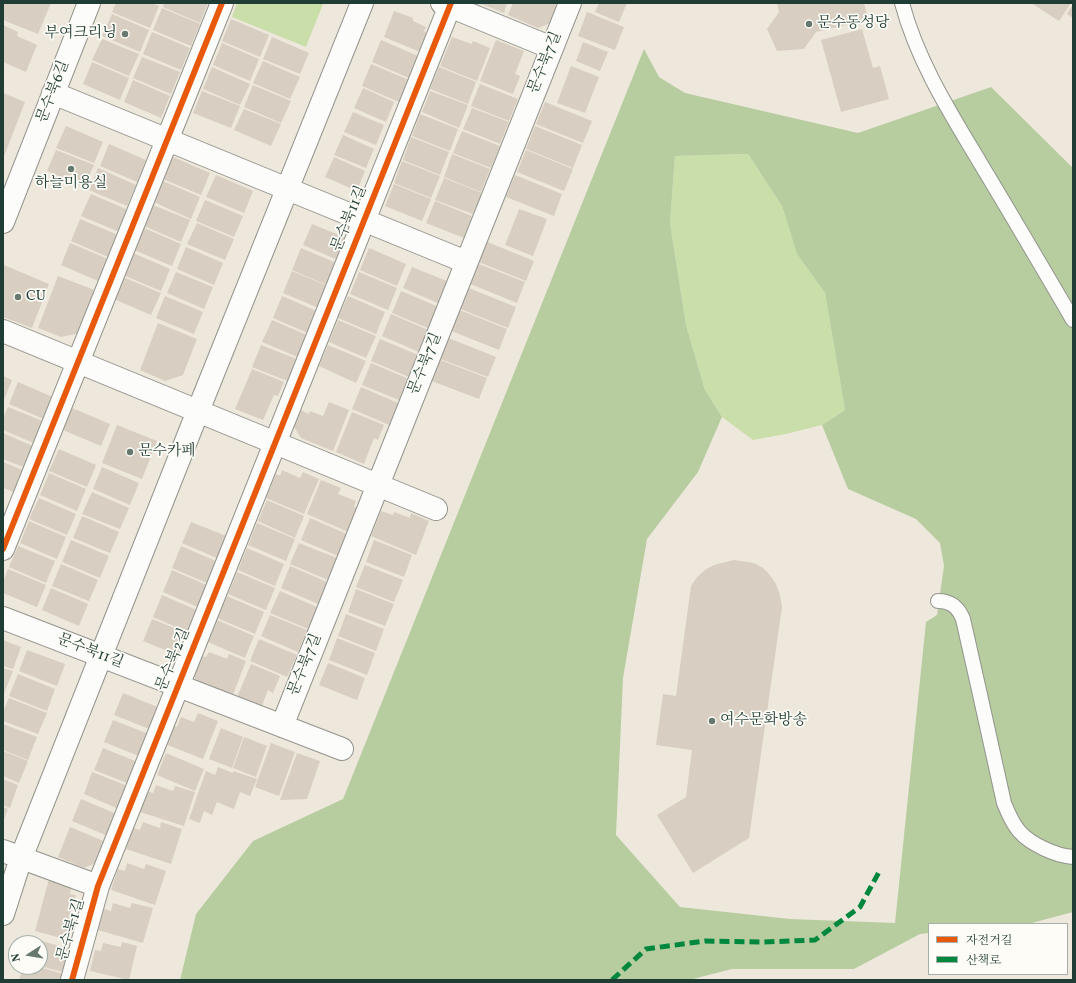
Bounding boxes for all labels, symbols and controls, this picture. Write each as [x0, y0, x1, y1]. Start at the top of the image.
place label: 문수동성당 [817, 15, 889, 33]
marker: 문수동성당 [804, 19, 814, 29]
place label: 부여크리닝 [45, 25, 117, 43]
marker: 부여크리닝 [120, 29, 130, 39]
street label: 문수북7길 [525, 29, 567, 97]
street label: 문수북6길 [34, 58, 74, 126]
marker: 하늘미용실 [66, 164, 76, 174]
place label: 하늘미용실 [35, 175, 107, 193]
street label: 문수북11길 [329, 183, 371, 255]
place label: CU [26, 288, 46, 306]
marker: CU [13, 292, 23, 302]
street label: 문수북7길 [405, 330, 447, 398]
place label: 문수카페 [138, 443, 196, 461]
marker: 문수카페 [125, 447, 135, 457]
street label: 문수북2길 [153, 626, 195, 694]
street label: 문수북11길 [54, 631, 126, 673]
street label: 문수북7길 [285, 631, 327, 699]
place label: 여수문화방송 [720, 712, 807, 730]
marker: 여수문화방송 [707, 716, 717, 726]
street label: 문수북1길 [55, 897, 89, 963]
legend [928, 923, 1068, 975]
text: 자전거길 [966, 933, 1012, 949]
north arrow [8, 935, 48, 975]
text: N [9, 952, 25, 963]
text: 산책로 [966, 953, 1001, 969]

